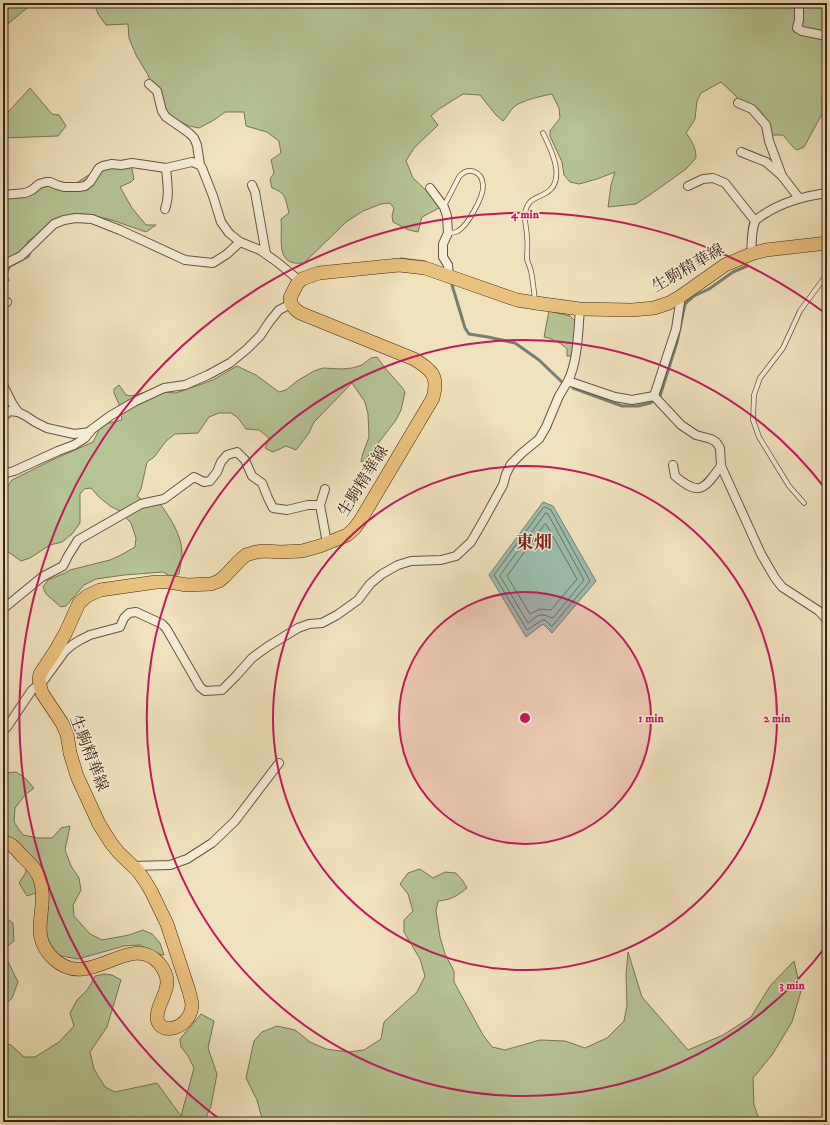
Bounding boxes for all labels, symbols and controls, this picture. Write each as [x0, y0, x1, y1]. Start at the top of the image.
text: 4 min [510, 207, 540, 222]
street label: 生駒精華線 [648, 239, 728, 297]
street label: 生駒精華線 [333, 442, 393, 520]
district label: 東畑 [516, 532, 552, 554]
centre of rings [518, 711, 532, 725]
text: 1 min [638, 711, 664, 726]
text: 2 min [764, 711, 791, 726]
street label: 生駒精華線 [65, 712, 113, 794]
text: 3 min [779, 978, 805, 993]

